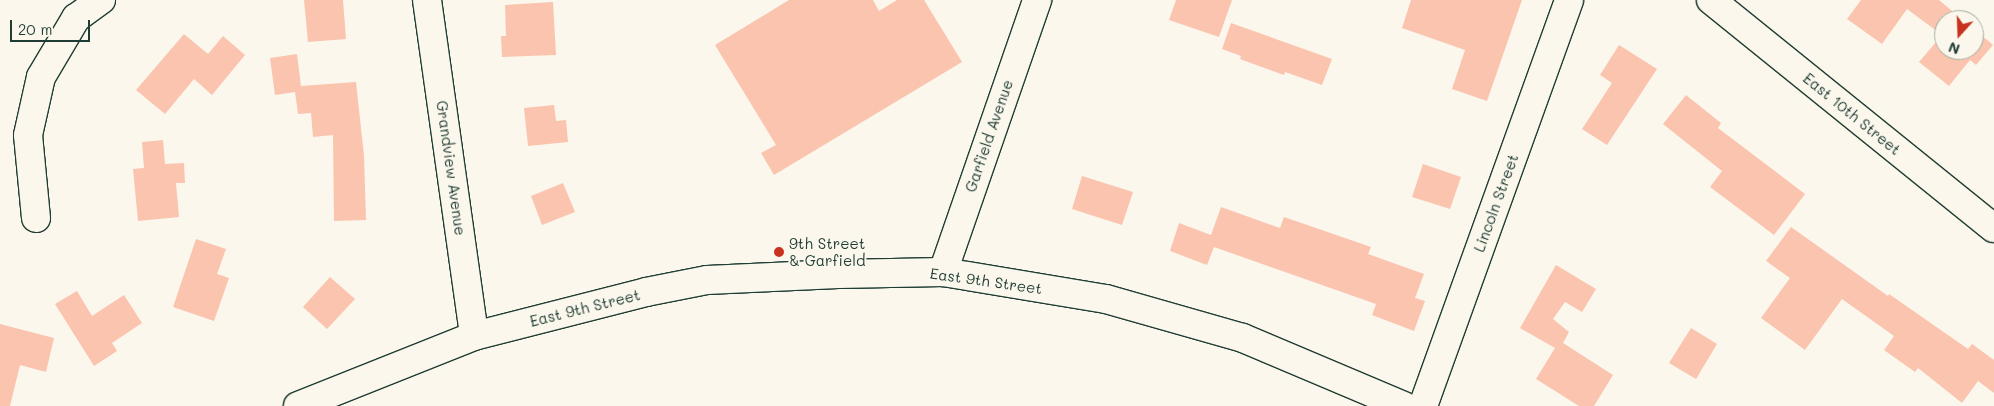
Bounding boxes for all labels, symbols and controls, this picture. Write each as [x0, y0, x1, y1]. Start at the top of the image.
scale bar [12, 10, 92, 42]
north arrow [1934, 10, 1984, 60]
text: 20 m [18, 19, 52, 39]
text: N [1946, 38, 1962, 59]
street label: East 10th Street [1800, 69, 1904, 159]
street label: Garfield Avenue [961, 77, 1017, 195]
street label: Grandview Avenue [433, 99, 469, 237]
street label: Lincoln Street [1470, 151, 1522, 255]
place label: 9th Street & Garfield [789, 234, 866, 269]
marker: 9th Street & Garfield [773, 246, 785, 258]
street label: East 9th Street [929, 264, 1043, 298]
street label: East 9th Street [528, 286, 642, 330]

